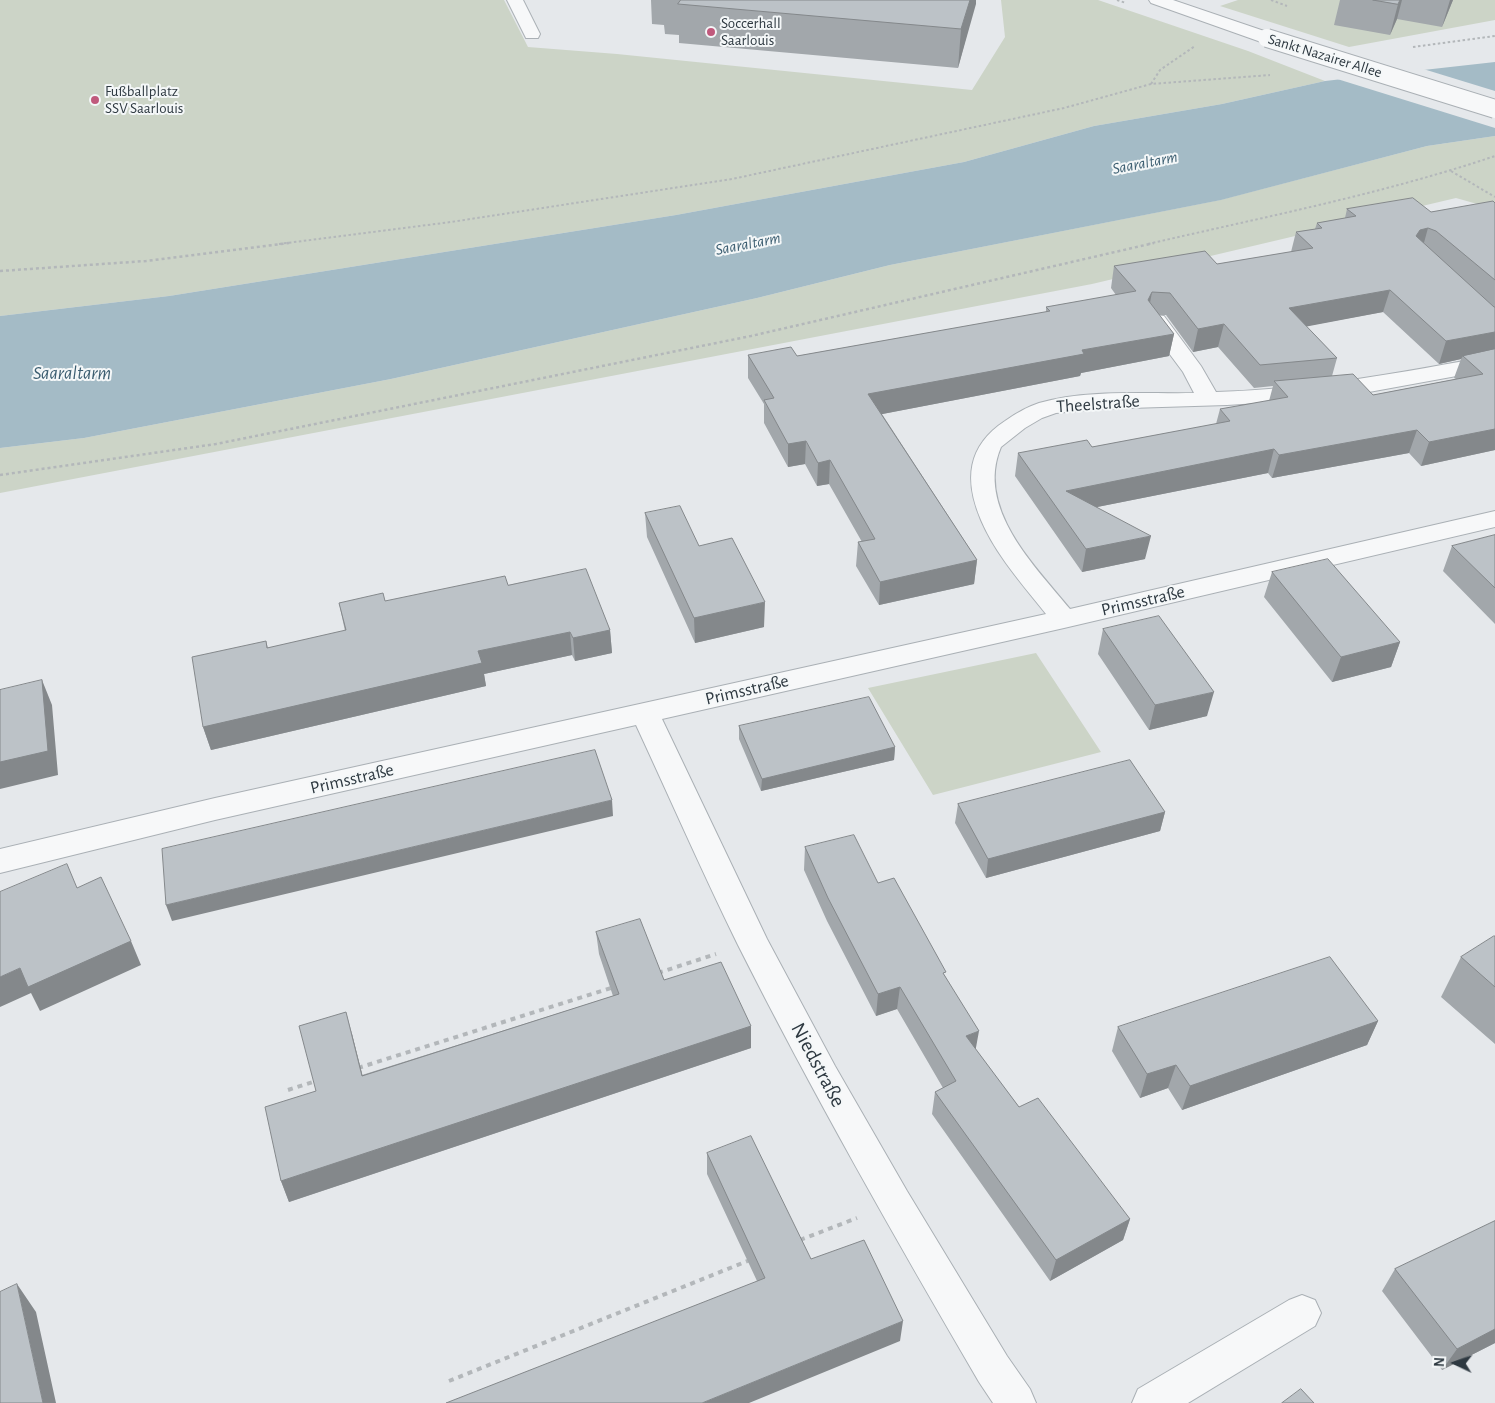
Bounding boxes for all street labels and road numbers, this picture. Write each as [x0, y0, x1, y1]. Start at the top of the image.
street label: Sankt Nazairer Allee [1266, 30, 1384, 82]
street label: Theelstraße [1056, 390, 1140, 418]
street label: Primsstraße [1099, 581, 1187, 621]
street label: Primsstraße [703, 670, 791, 710]
street label: Primsstraße [308, 759, 396, 799]
street label: Niedstraße [785, 1018, 851, 1112]

